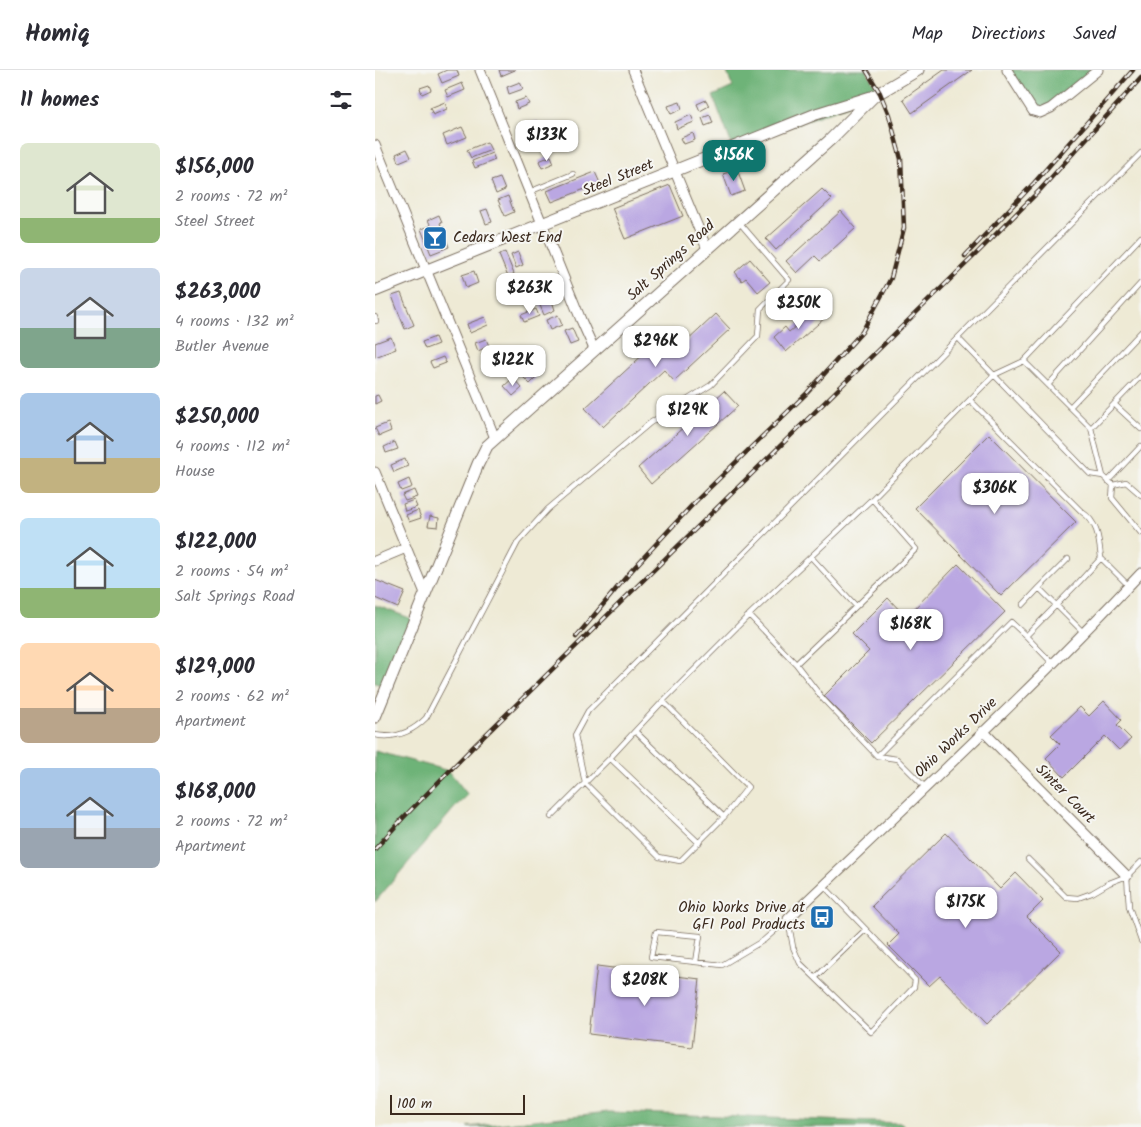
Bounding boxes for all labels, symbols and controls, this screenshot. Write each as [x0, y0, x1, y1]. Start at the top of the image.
text: Homiq [25, 15, 90, 54]
text: Map [911, 20, 943, 49]
text: Directions [971, 20, 1045, 49]
text: Saved [1073, 20, 1116, 49]
text: 11 homes [20, 84, 99, 117]
icon: filters [327, 86, 355, 114]
pin: $133K [512, 119, 582, 162]
text: $133K [526, 123, 568, 148]
pin: $156K [699, 140, 769, 182]
text: $156K [714, 143, 754, 168]
text: $156,000 [175, 151, 254, 184]
street label: Steel Street [579, 153, 657, 203]
icon: home [60, 163, 120, 223]
text: 2 rooms · 72 m² [175, 184, 287, 209]
text: Steel Street [175, 209, 255, 234]
street label: Salt Springs Road [621, 214, 721, 307]
bar icon: Cedars West End [422, 225, 448, 251]
place label: Cedars West End [453, 226, 562, 250]
pin: $263K [495, 272, 565, 315]
text: $263,000 [175, 276, 260, 309]
text: $263K [507, 276, 553, 301]
icon: home [60, 288, 120, 348]
pin: $250K [764, 288, 834, 330]
text: $250K [777, 291, 821, 316]
text: 4 rooms · 132 m² [175, 309, 294, 334]
pin: $296K [621, 326, 691, 368]
text: $296K [633, 329, 679, 354]
text: Butler Avenue [175, 334, 269, 359]
pin: $122K [478, 344, 548, 387]
text: $122K [492, 348, 534, 373]
pin: $129K [653, 394, 723, 437]
text: $129K [667, 398, 709, 423]
text: $250,000 [175, 401, 259, 434]
icon: home [60, 413, 120, 473]
text: 4 rooms · 112 m² [175, 434, 290, 459]
text: House [175, 459, 215, 484]
pin: $306K [960, 472, 1030, 515]
text: $306K [973, 476, 1017, 501]
text: $122,000 [175, 526, 256, 559]
icon: home [60, 538, 120, 598]
text: 2 rooms · 54 m² [175, 559, 288, 584]
text: Salt Springs Road [175, 584, 294, 609]
pin: $168K [876, 608, 946, 651]
text: $168K [890, 612, 932, 637]
text: $129,000 [175, 651, 254, 684]
icon: home [60, 663, 120, 723]
text: 2 rooms · 62 m² [175, 684, 289, 709]
street label: Ohio Works Drive [909, 692, 1003, 784]
text: Apartment [175, 709, 246, 734]
street label: Sinter Court [1029, 758, 1101, 830]
text: $168,000 [175, 776, 255, 809]
icon: home [60, 788, 120, 848]
text: 2 rooms · 72 m² [175, 809, 287, 834]
text: Apartment [175, 834, 246, 859]
pin: $175K [931, 886, 1001, 929]
text: $175K [946, 890, 986, 915]
place label: Ohio Works Drive at GFI Pool Products [678, 896, 806, 937]
bus stop icon: Ohio Works Drive at GFI Pool Products [809, 904, 835, 930]
pin: $208K [610, 964, 680, 1007]
text: $208K [622, 968, 668, 993]
scale bar [390, 1092, 525, 1115]
text: 100 m [397, 1093, 432, 1115]

